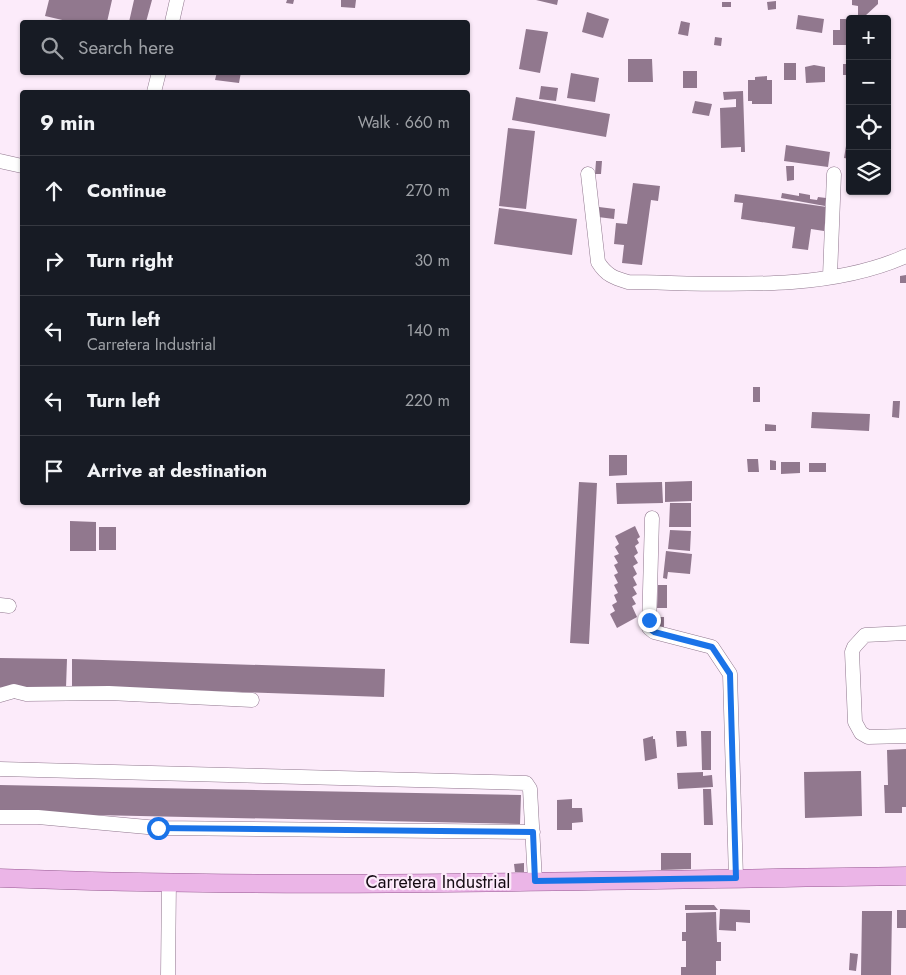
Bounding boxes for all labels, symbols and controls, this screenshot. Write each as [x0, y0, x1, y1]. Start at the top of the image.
map controls [846, 15, 891, 195]
button: + [846, 15, 891, 60]
search box [20, 20, 470, 75]
icon: search [38, 34, 66, 62]
text: Search here [78, 34, 174, 61]
button: − [846, 60, 891, 105]
button: locate [846, 105, 891, 150]
text: 9 min [40, 108, 95, 138]
text: Walk · 660 m [358, 111, 450, 134]
button: layers [846, 150, 891, 195]
icon: ahead [40, 177, 68, 205]
text: Continue [87, 177, 166, 204]
text: 270 m [406, 179, 450, 202]
icon: right [40, 247, 68, 275]
text: Turn right [87, 247, 173, 274]
text: 30 m [414, 249, 450, 272]
text: Turn left [87, 306, 160, 333]
icon: left [40, 317, 68, 345]
text: 140 m [407, 319, 450, 342]
text: Carretera Industrial [87, 333, 216, 356]
icon: left [40, 387, 68, 415]
text: Turn left [87, 387, 160, 414]
text: 220 m [405, 389, 450, 412]
icon: arrive [40, 457, 68, 485]
text: Arrive at destination [87, 457, 267, 484]
route end [638, 609, 661, 632]
route start [147, 817, 170, 840]
street label: Carretera Industrial [366, 869, 510, 895]

